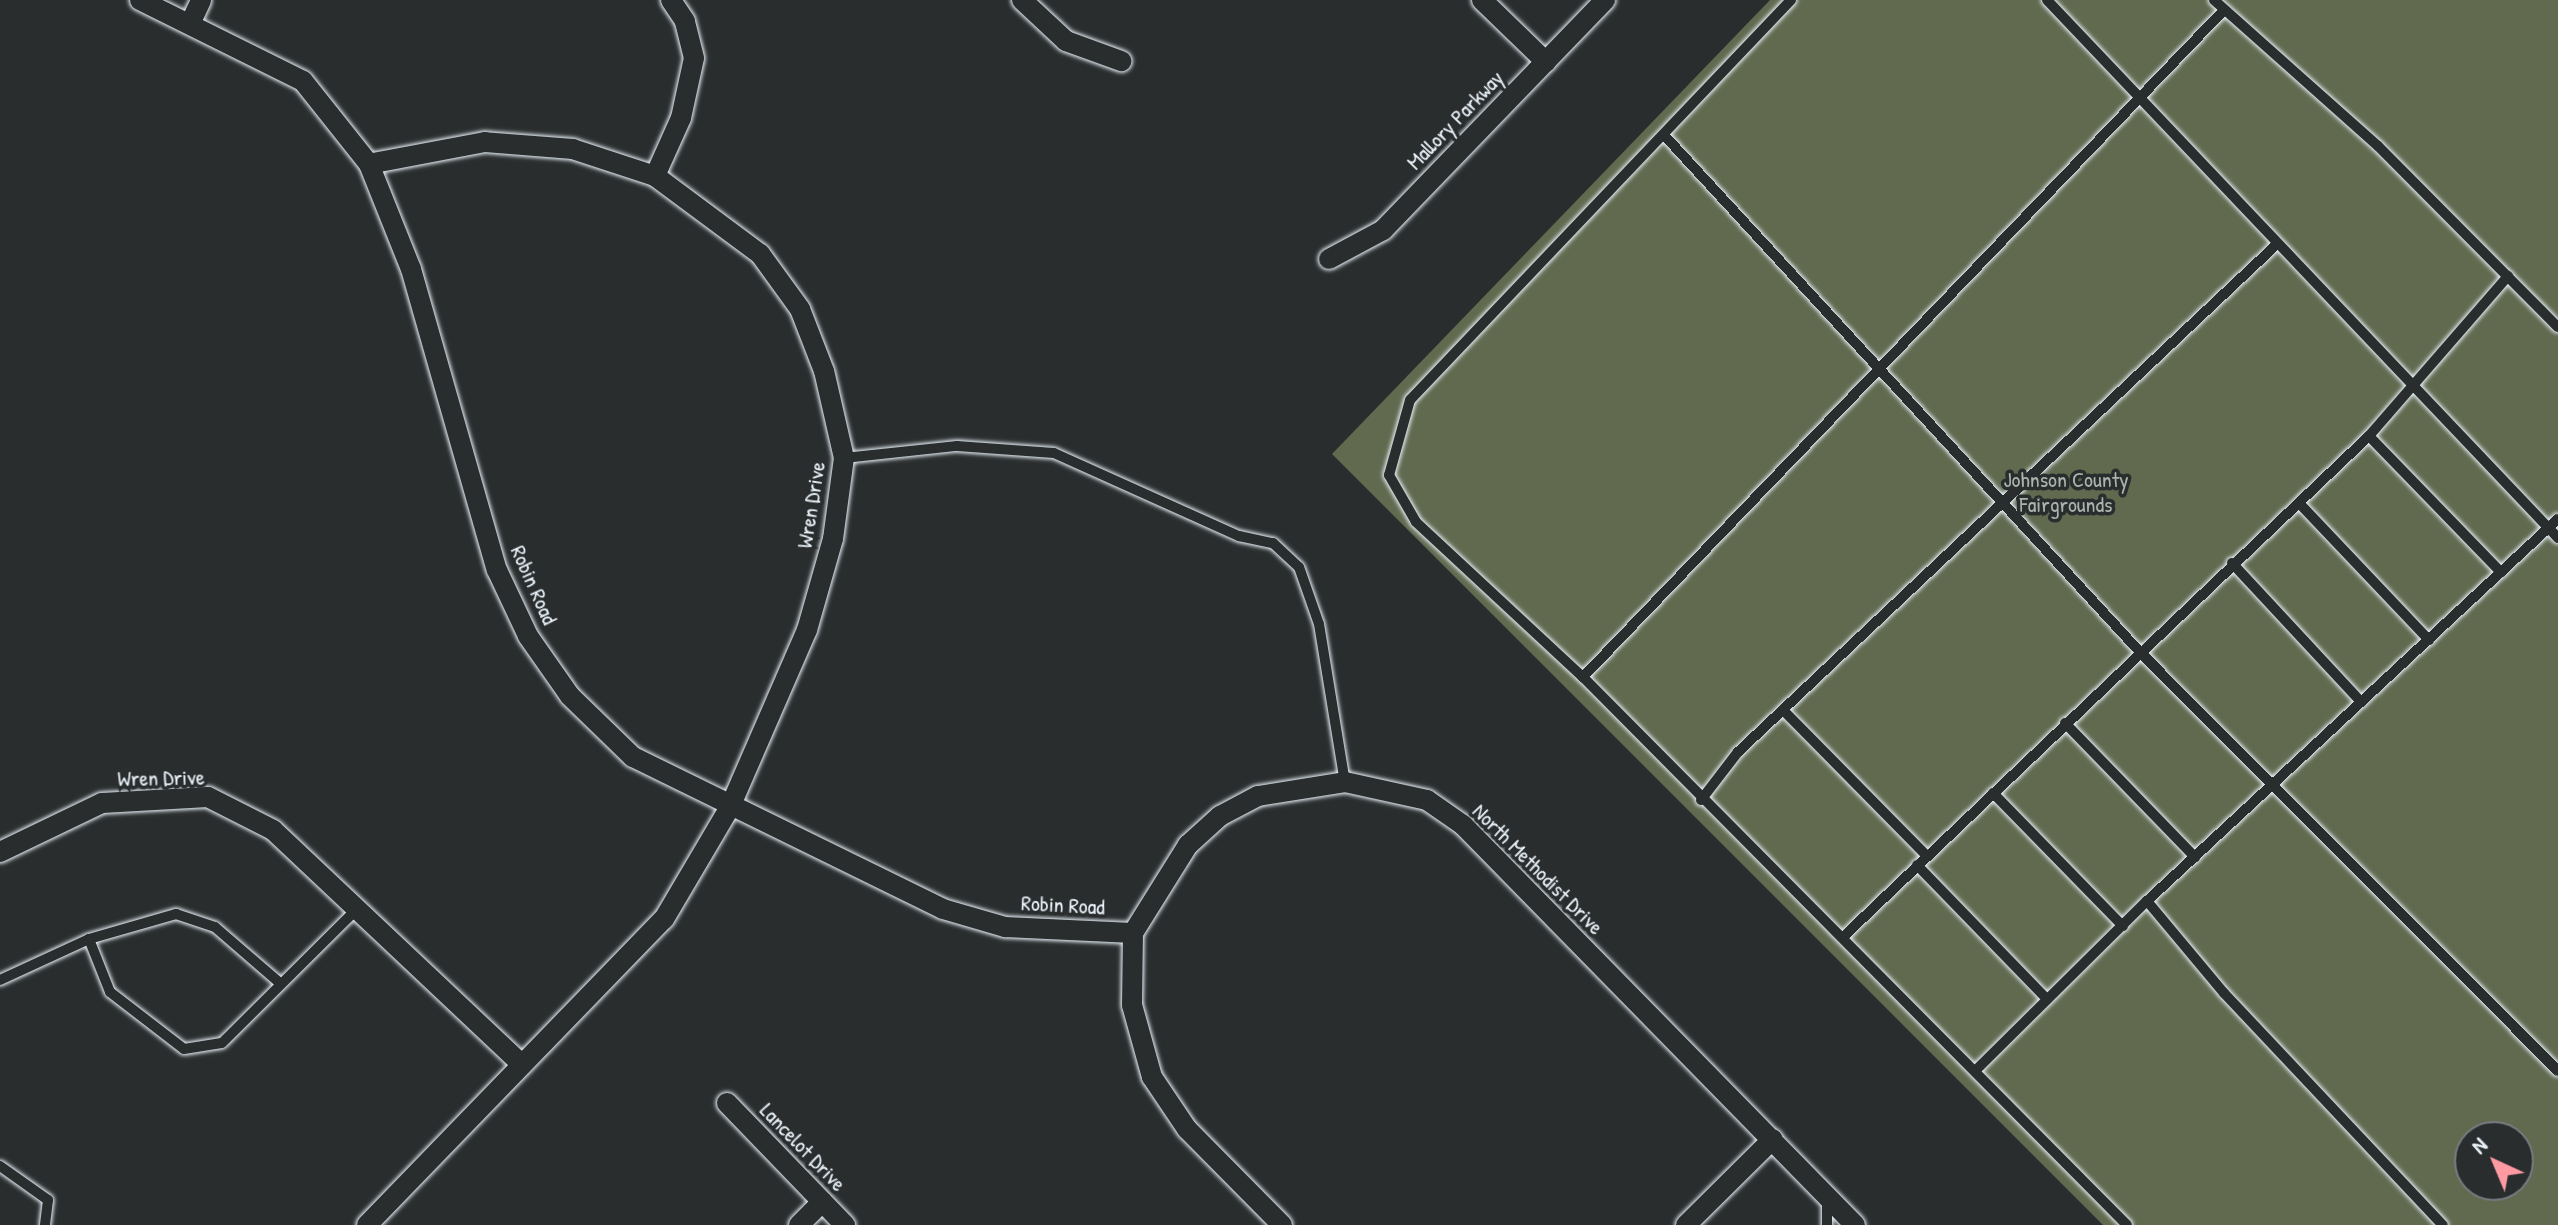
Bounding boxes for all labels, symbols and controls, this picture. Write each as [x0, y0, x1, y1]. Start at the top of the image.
street label: Mallory Parkway [1401, 65, 1509, 175]
street label: Wren Drive [791, 460, 831, 550]
park label: Johnson County Fairgrounds [2003, 466, 2129, 518]
street label: Robin Road [505, 541, 563, 629]
street label: Wren Drive [117, 764, 205, 792]
street label: North Methodist Drive [1467, 798, 1609, 940]
street label: Robin Road [1020, 890, 1106, 920]
street label: Lancelot Drive [754, 1097, 852, 1197]
north arrow [2454, 1121, 2534, 1201]
text: N [2464, 1130, 2493, 1160]

